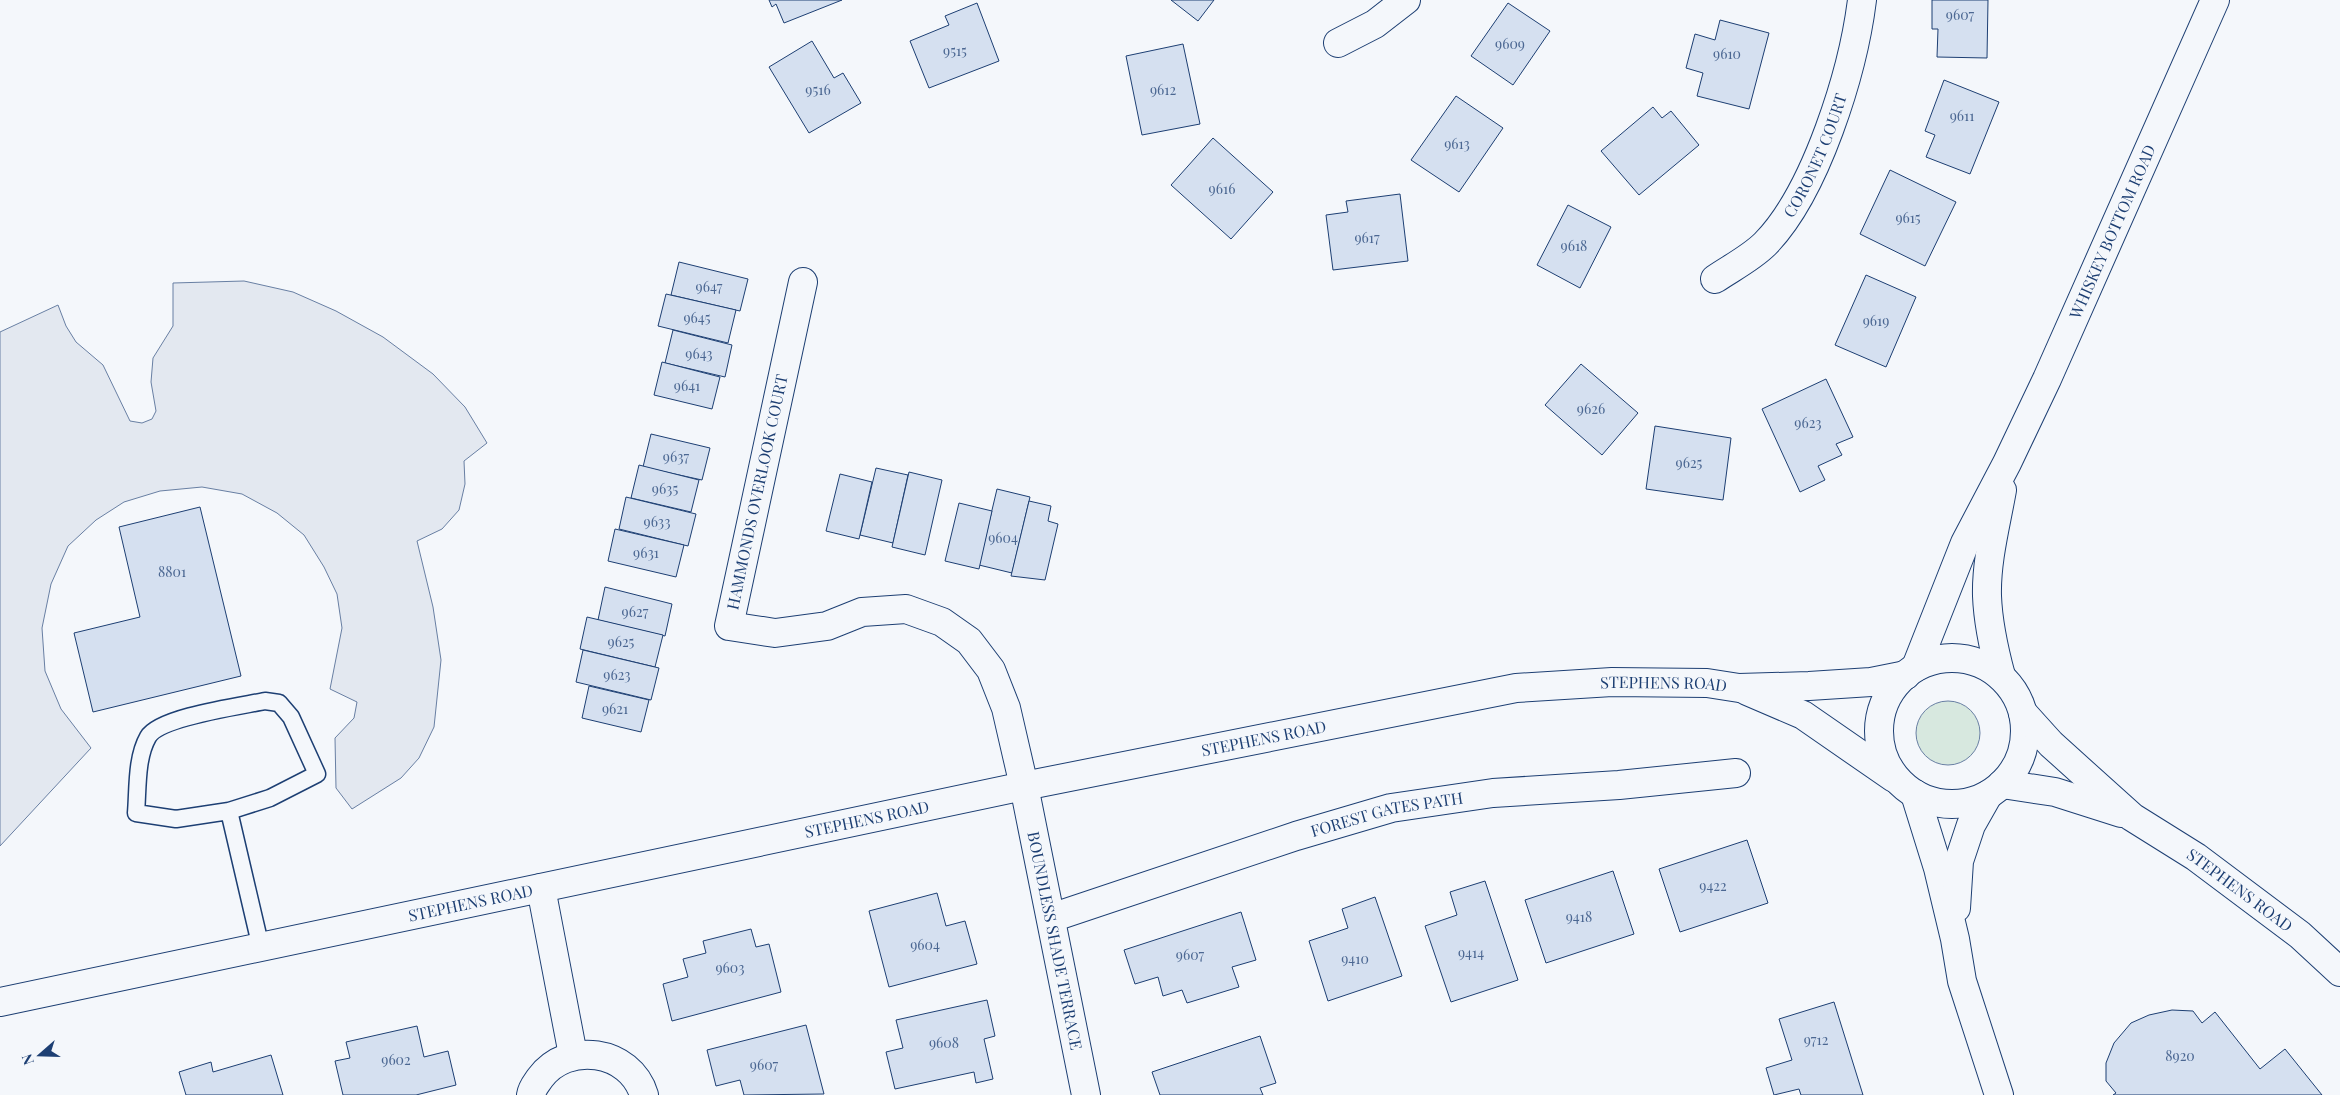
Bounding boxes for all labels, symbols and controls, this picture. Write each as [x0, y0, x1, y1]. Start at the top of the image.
house number: 9607 [1946, 5, 1975, 24]
house number: 9609 [1495, 34, 1525, 53]
house number: 9515 [943, 41, 967, 60]
house number: 9610 [1713, 44, 1741, 63]
house number: 9516 [805, 80, 831, 99]
house number: 9612 [1150, 80, 1176, 99]
street label: CORONET COURT [1778, 91, 1851, 221]
house number: 9611 [1950, 106, 1974, 125]
house number: 9613 [1444, 134, 1470, 153]
street label: WHISKEY BOTTOM ROAD [2064, 141, 2160, 323]
house number: 9616 [1209, 179, 1235, 198]
house number: 9615 [1895, 208, 1921, 227]
house number: 9617 [1354, 228, 1380, 247]
house number: 9618 [1561, 236, 1587, 255]
house number: 9647 [696, 277, 723, 296]
house number: 9645 [683, 308, 711, 327]
house number: 9619 [1863, 311, 1889, 330]
house number: 9643 [685, 344, 713, 363]
street label: HAMMONDS OVERLOOK COURT [721, 372, 792, 611]
house number: 9641 [674, 376, 700, 395]
house number: 9626 [1577, 399, 1605, 418]
house number: 9623 [1794, 413, 1822, 432]
house number: 9637 [663, 447, 689, 466]
house number: 9625 [1676, 453, 1703, 472]
house number: 9635 [652, 479, 678, 498]
house number: 9633 [644, 512, 671, 531]
house number: 9604 [988, 528, 1018, 547]
house number: 9631 [633, 543, 659, 562]
house number: 8801 [158, 562, 186, 581]
house number: 9627 [622, 602, 649, 621]
house number: 9625 [608, 632, 635, 651]
house number: 9623 [603, 665, 631, 684]
street label: STEPHENS ROAD [1600, 671, 1728, 696]
house number: 9621 [602, 699, 628, 718]
street label: STEPHENS ROAD [1199, 715, 1328, 760]
street label: FOREST GATES PATH [1308, 787, 1464, 841]
street label: STEPHENS ROAD [803, 795, 931, 842]
street label: BOUNDLESS SHADE TERRACE [1023, 830, 1088, 1052]
street label: STEPHENS ROAD [2183, 843, 2297, 936]
house number: 9422 [1699, 876, 1727, 895]
street label: STEPHENS ROAD [406, 879, 535, 926]
house number: 9418 [1566, 907, 1592, 926]
house number: 9604 [910, 935, 940, 954]
house number: 9414 [1458, 943, 1484, 962]
house number: 9607 [1176, 945, 1205, 964]
house number: 9410 [1341, 949, 1369, 968]
house number: 9603 [715, 958, 745, 977]
north arrow [15, 1030, 65, 1080]
house number: 9712 [1804, 1030, 1829, 1049]
house number: 9608 [929, 1033, 959, 1052]
house number: 8920 [2165, 1046, 2195, 1065]
house number: 9602 [381, 1050, 411, 1069]
text: N [17, 1052, 38, 1068]
house number: 9607 [750, 1055, 779, 1074]

